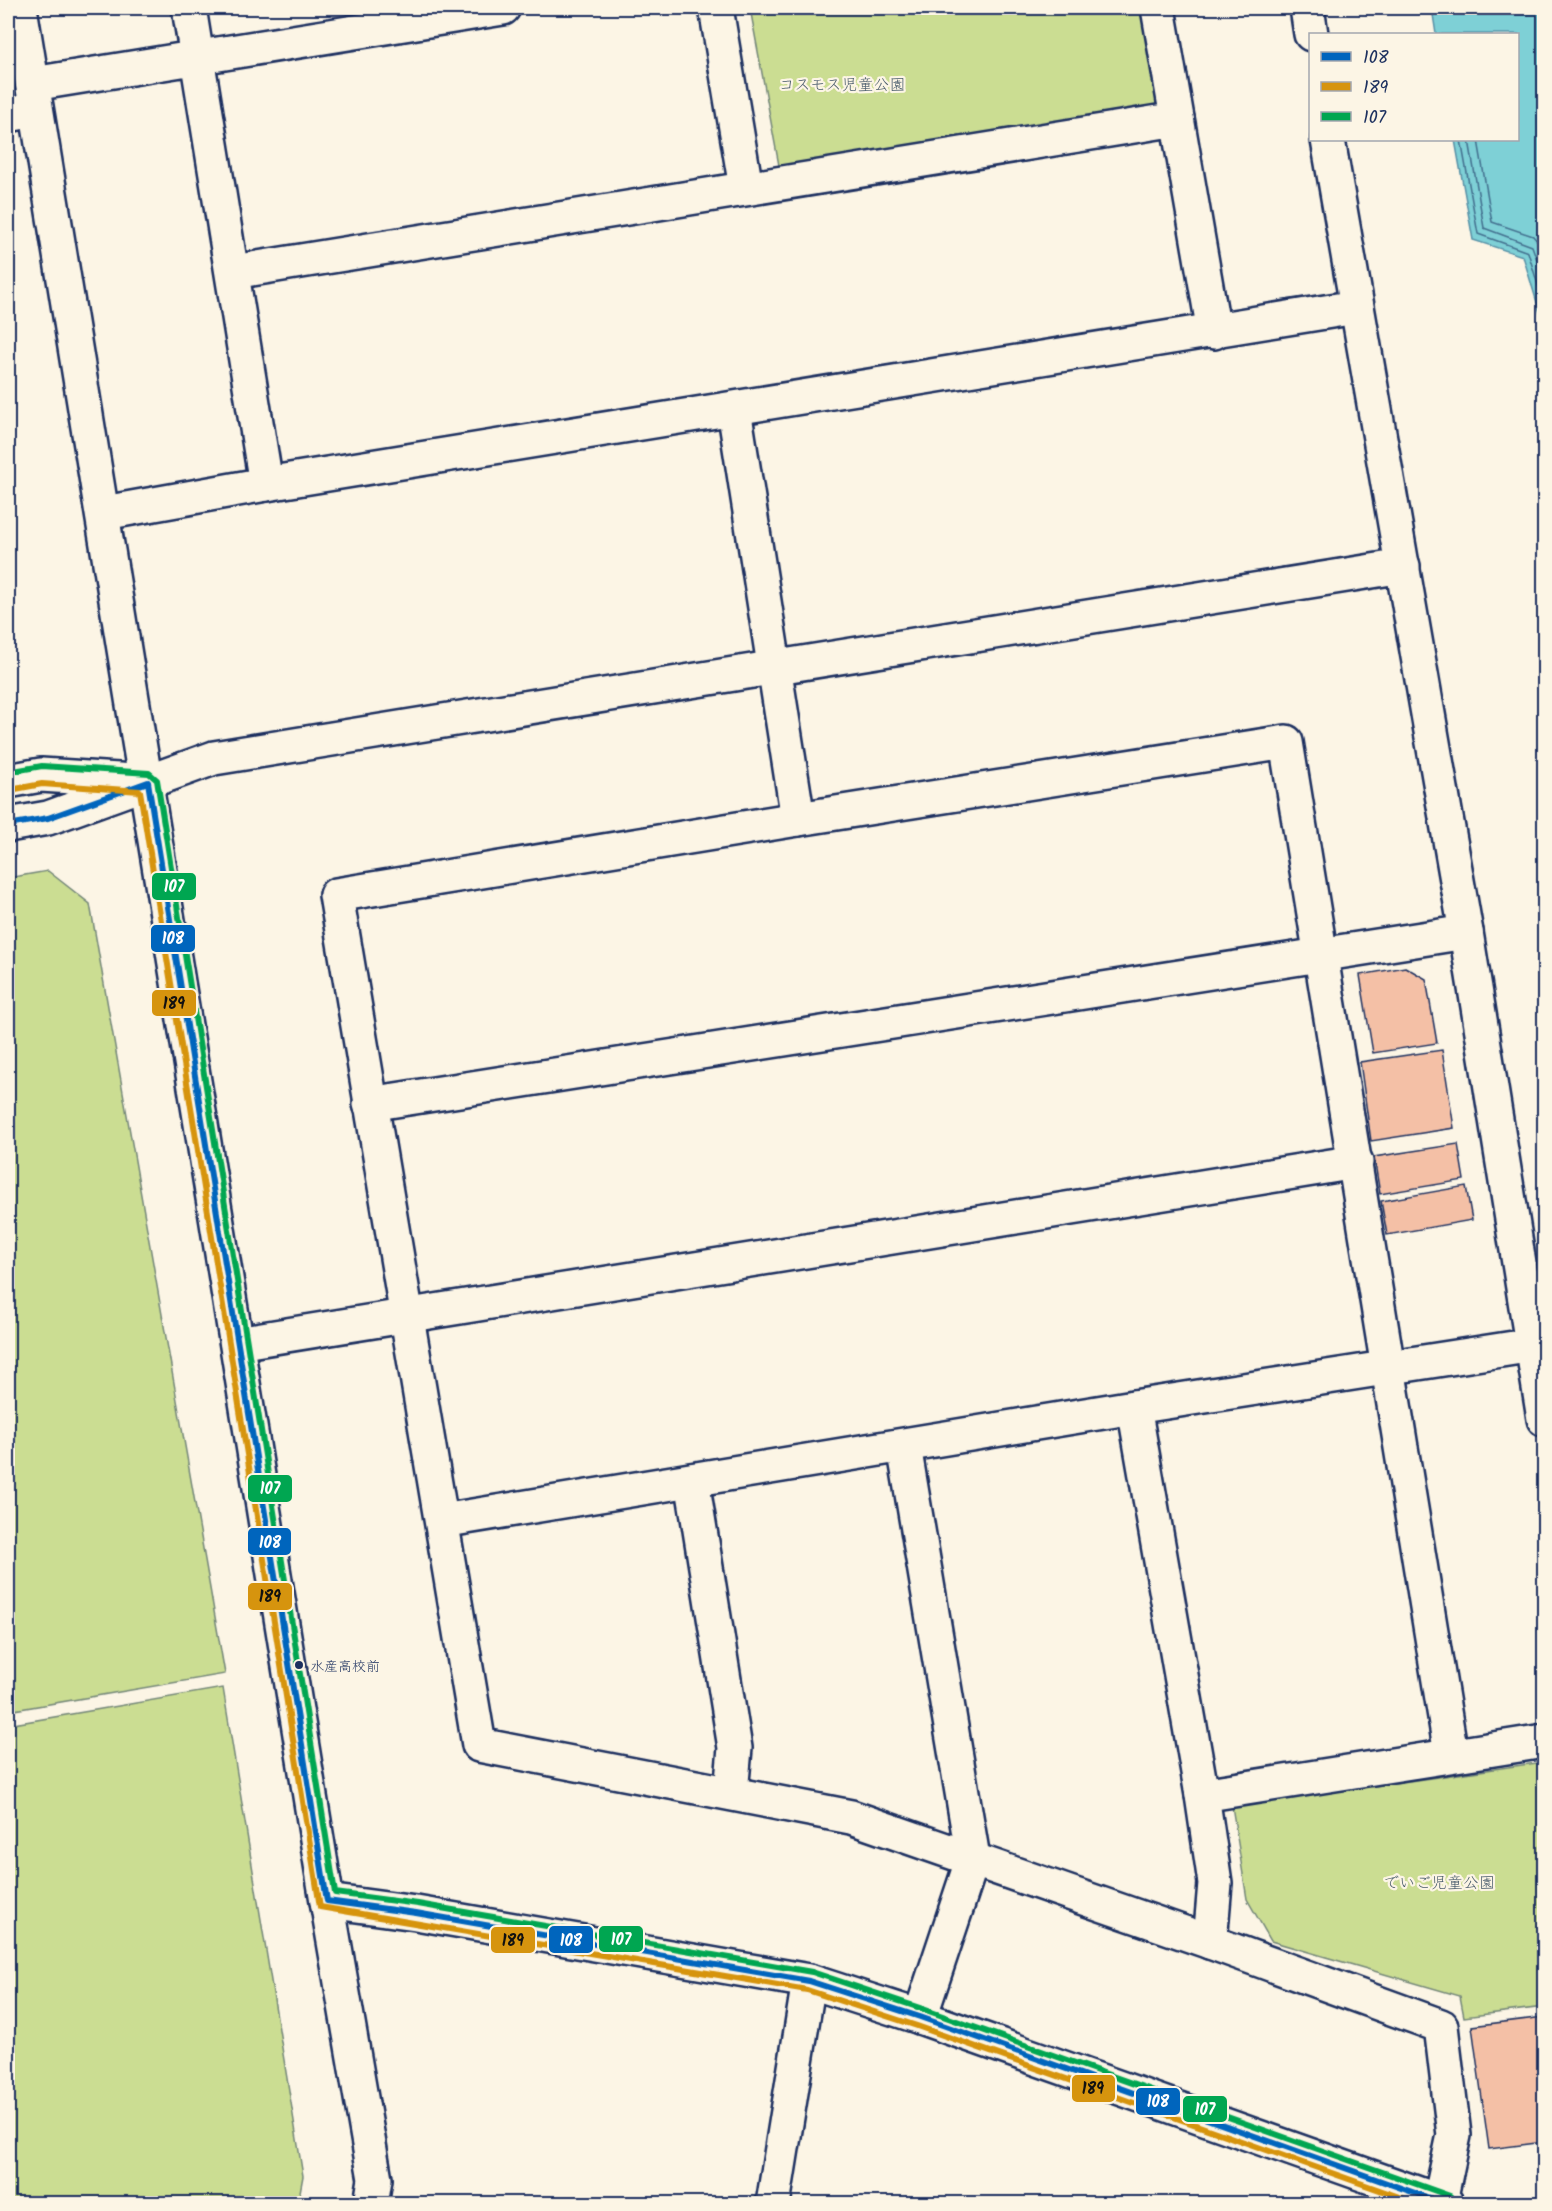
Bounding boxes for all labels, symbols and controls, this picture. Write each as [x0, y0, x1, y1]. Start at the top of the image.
legend [1309, 33, 1519, 141]
text: 108 [1363, 44, 1389, 73]
park label: コスモス児童公園 [778, 73, 906, 98]
text: 189 [1363, 74, 1388, 103]
text: 107 [1363, 104, 1387, 133]
line badge: 107 [151, 872, 197, 901]
text: 107 [164, 875, 185, 900]
line badge: 108 [150, 924, 196, 953]
text: 108 [162, 927, 185, 952]
line badge: 189 [151, 989, 197, 1017]
text: 189 [163, 992, 185, 1017]
line badge: 107 [247, 1474, 293, 1503]
text: 107 [260, 1477, 281, 1502]
line badge: 108 [247, 1527, 292, 1556]
text: 108 [259, 1531, 282, 1556]
line badge: 189 [247, 1582, 293, 1611]
text: 189 [259, 1585, 281, 1610]
place label: 水産高校前 [310, 1656, 380, 1678]
marker: 水産高校前 [293, 1659, 305, 1671]
park label: でいご児童公園 [1383, 1871, 1495, 1896]
line badge: 108 [548, 1925, 594, 1954]
line badge: 107 [598, 1925, 644, 1953]
line badge: 189 [490, 1926, 536, 1954]
text: 107 [611, 1928, 632, 1953]
text: 189 [502, 1929, 524, 1954]
text: 108 [560, 1929, 583, 1954]
line badge: 189 [1071, 2074, 1116, 2103]
text: 189 [1082, 2077, 1104, 2102]
line badge: 108 [1135, 2087, 1181, 2116]
text: 108 [1147, 2090, 1170, 2115]
line badge: 107 [1182, 2095, 1228, 2123]
text: 107 [1195, 2098, 1216, 2123]

